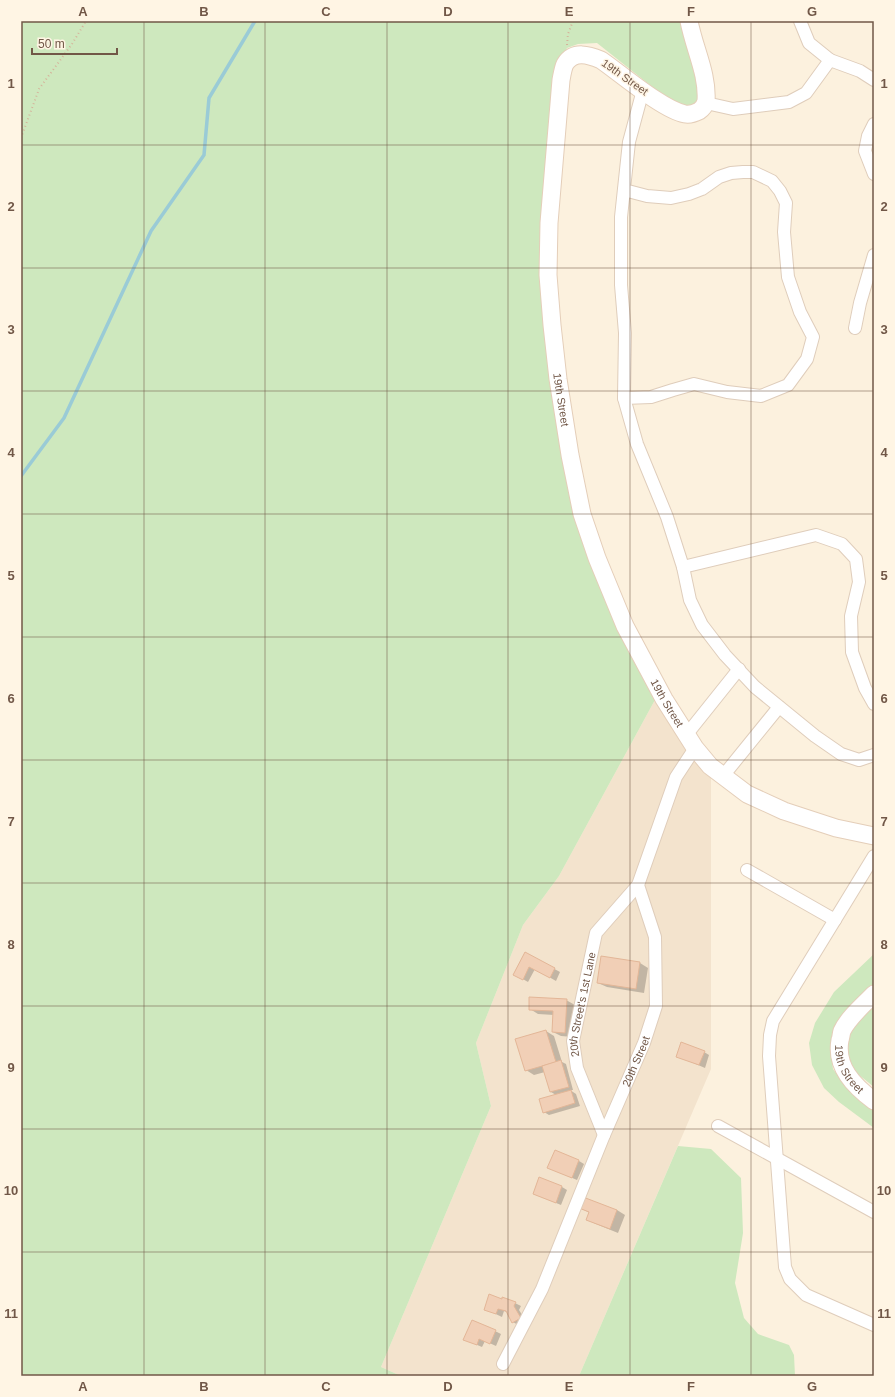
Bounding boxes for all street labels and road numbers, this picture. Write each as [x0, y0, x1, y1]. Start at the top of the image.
street label: 19th Street [600, 57, 650, 97]
street label: 19th Street [551, 372, 571, 427]
street label: 19th Street [648, 677, 686, 729]
street label: 20th Street's 1st Lane [567, 951, 598, 1058]
street label: 20th Street [620, 1034, 652, 1088]
street label: 19th Street [833, 1045, 866, 1096]

